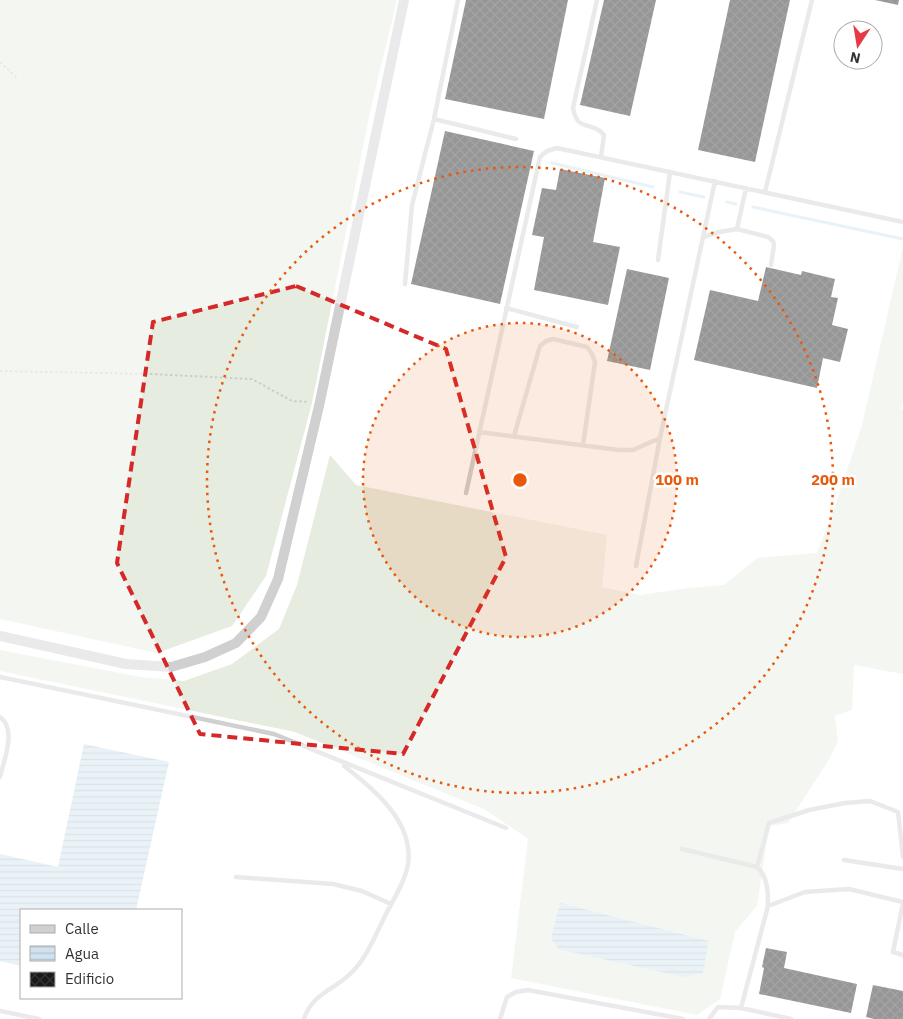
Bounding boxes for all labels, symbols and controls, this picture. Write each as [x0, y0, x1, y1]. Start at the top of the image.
north arrow [833, 20, 883, 70]
text: N [848, 48, 862, 68]
text: 100 m [655, 470, 699, 489]
text: 200 m [811, 470, 855, 489]
centre of rings [511, 471, 529, 489]
legend [20, 909, 182, 999]
text: Calle [65, 919, 99, 938]
text: Agua [65, 944, 99, 963]
text: Edificio [65, 969, 114, 988]

